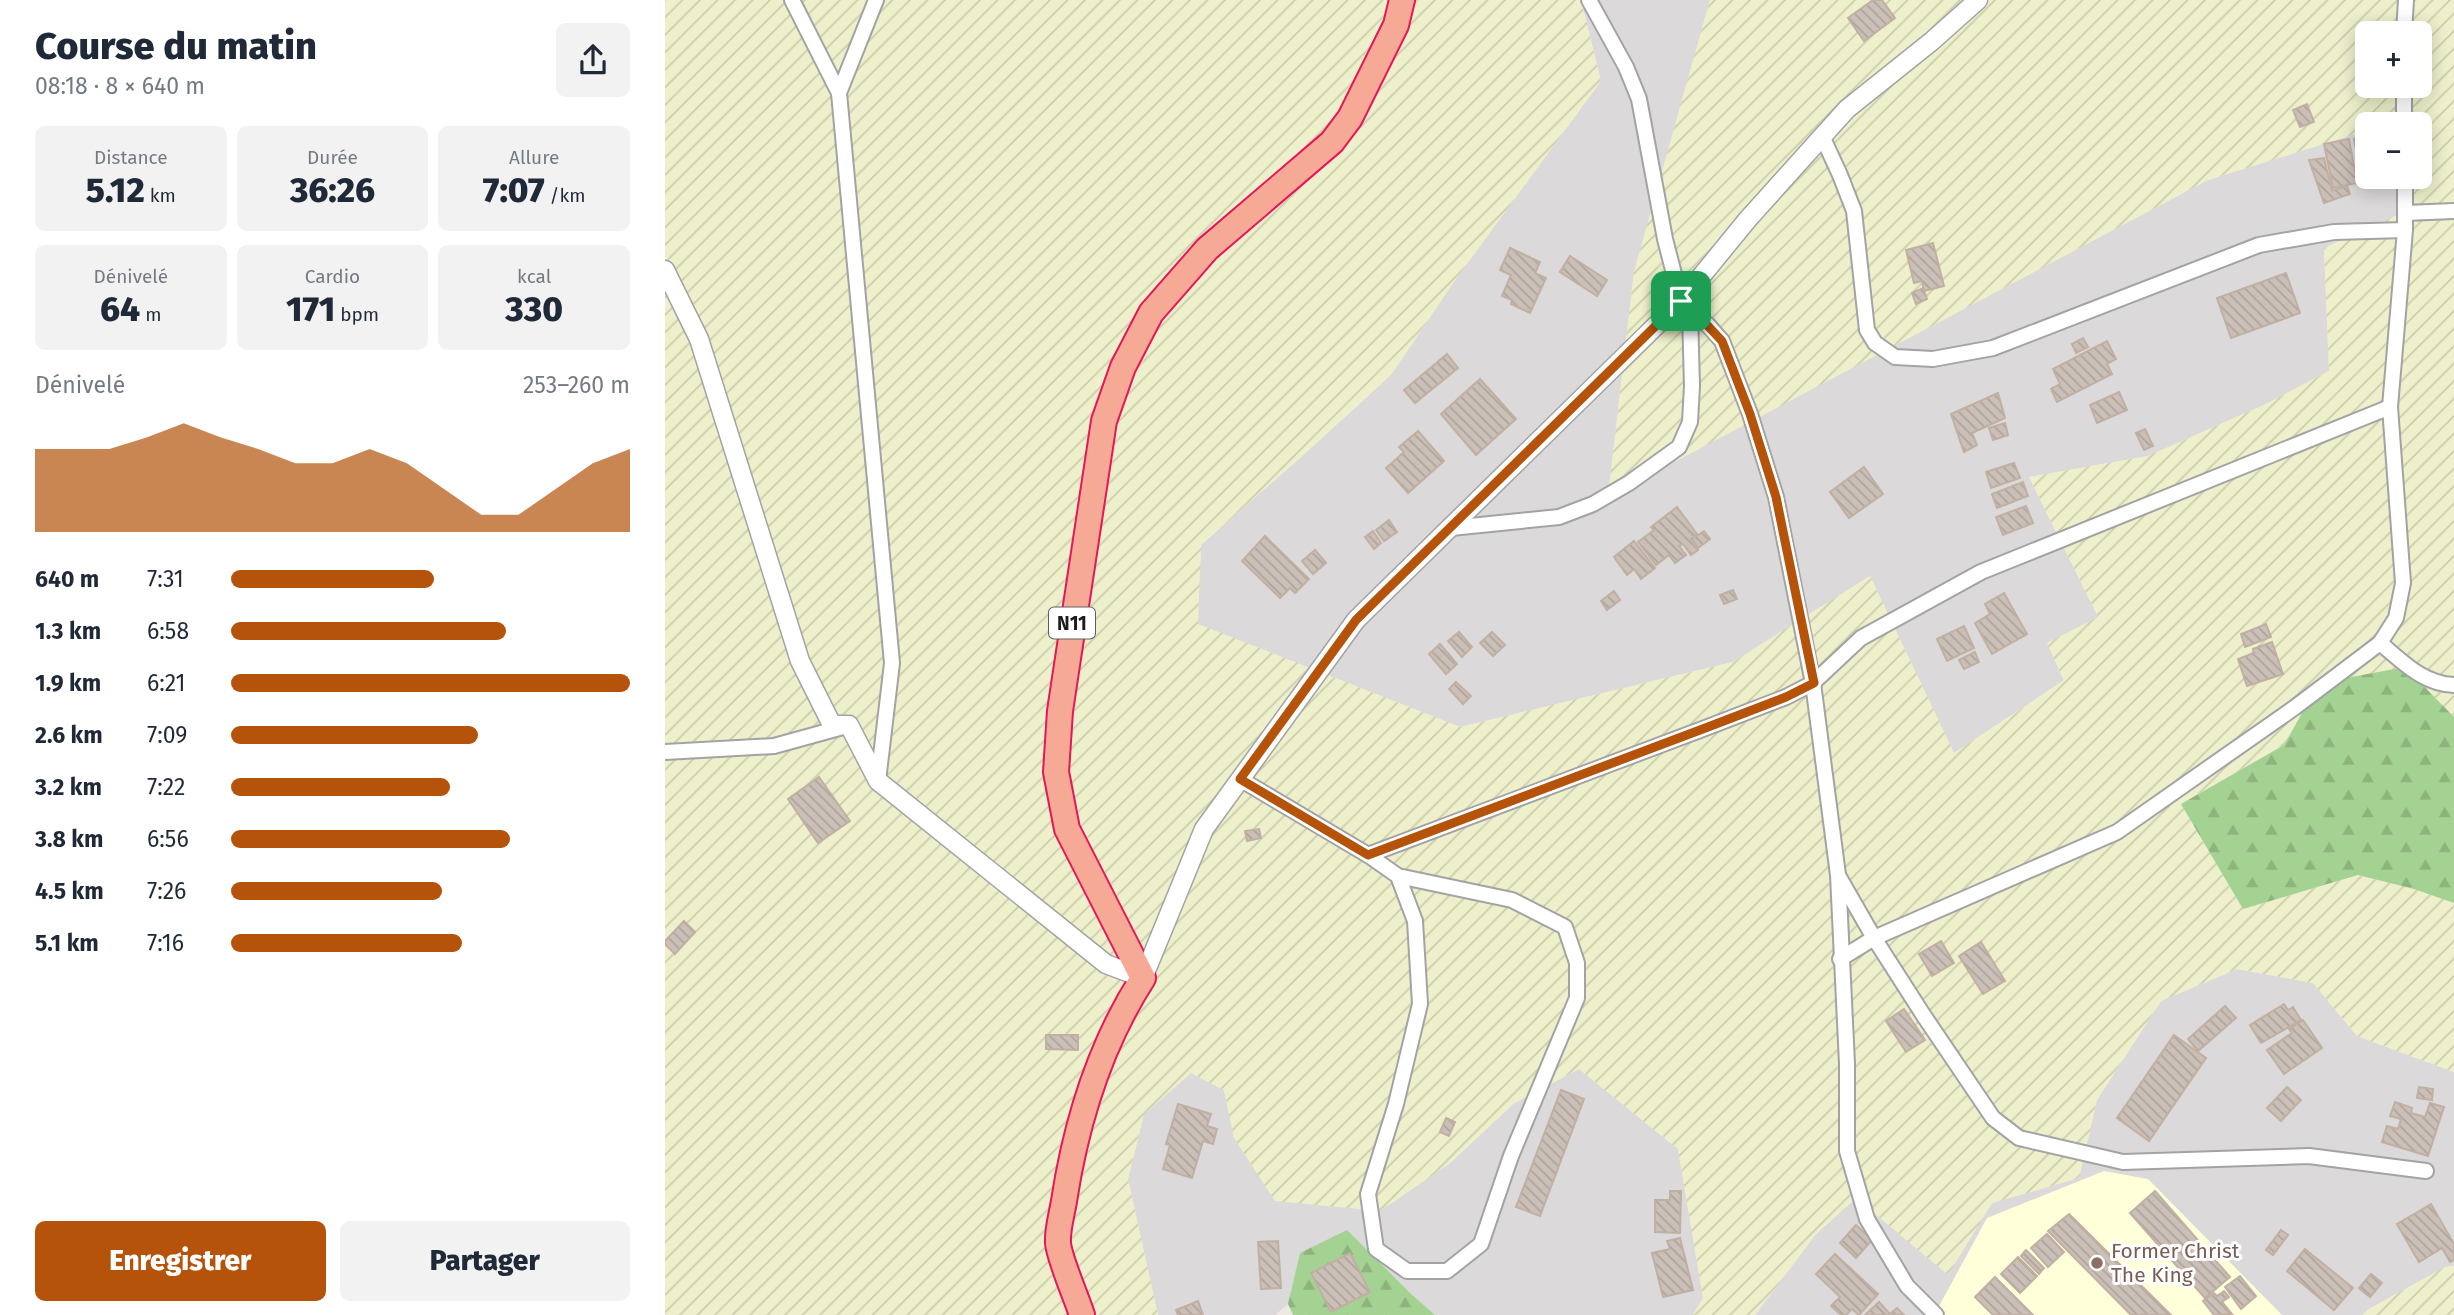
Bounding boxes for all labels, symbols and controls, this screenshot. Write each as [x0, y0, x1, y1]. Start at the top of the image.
map controls [2355, 21, 2432, 189]
button: + [2355, 21, 2432, 98]
text: Course du matin [35, 23, 317, 69]
button: share [556, 23, 630, 97]
text: 08:18 · 8 × 640 m [35, 72, 205, 100]
button: − [2355, 112, 2432, 189]
text: Distance [94, 146, 168, 169]
text: Durée [307, 146, 358, 169]
text: Allure [509, 146, 559, 169]
text: 5.12 [86, 169, 145, 211]
text: 36:26 [290, 169, 375, 211]
text: 7:07 [483, 169, 545, 211]
text: km [145, 184, 176, 207]
text: /km [545, 184, 586, 207]
text: Dénivelé [94, 265, 168, 288]
text: Cardio [305, 265, 360, 288]
text: kcal [517, 265, 551, 288]
pin [1651, 271, 1711, 331]
icon: arrive [1662, 282, 1700, 320]
text: 64 [100, 288, 140, 330]
text: 171 [286, 288, 335, 330]
text: 330 [505, 288, 563, 330]
text: m [140, 303, 162, 326]
text: bpm [335, 303, 379, 326]
text: Dénivelé [35, 371, 125, 399]
text: 253–260 m [523, 371, 630, 399]
text: 640 m [35, 565, 99, 593]
text: 7:31 [147, 565, 184, 593]
road number: N11 [1049, 608, 1095, 638]
text: 1.3 km [35, 617, 101, 645]
text: 6:58 [147, 617, 189, 645]
text: 1.9 km [35, 669, 101, 697]
text: 6:21 [147, 669, 186, 697]
text: 2.6 km [35, 721, 103, 749]
text: 7:09 [147, 721, 187, 749]
text: 3.2 km [35, 773, 102, 801]
text: 7:22 [147, 773, 186, 801]
text: 3.8 km [35, 825, 103, 853]
text: 6:56 [147, 825, 189, 853]
text: 4.5 km [35, 877, 104, 905]
text: 7:26 [147, 877, 186, 905]
text: 5.1 km [35, 929, 99, 957]
text: 7:16 [147, 929, 184, 957]
button: Enregistrer [35, 1221, 326, 1301]
button: Partager [340, 1221, 630, 1301]
place label: Former Christ The King [2111, 1238, 2240, 1288]
marker: Former Christ The King [2089, 1255, 2105, 1271]

